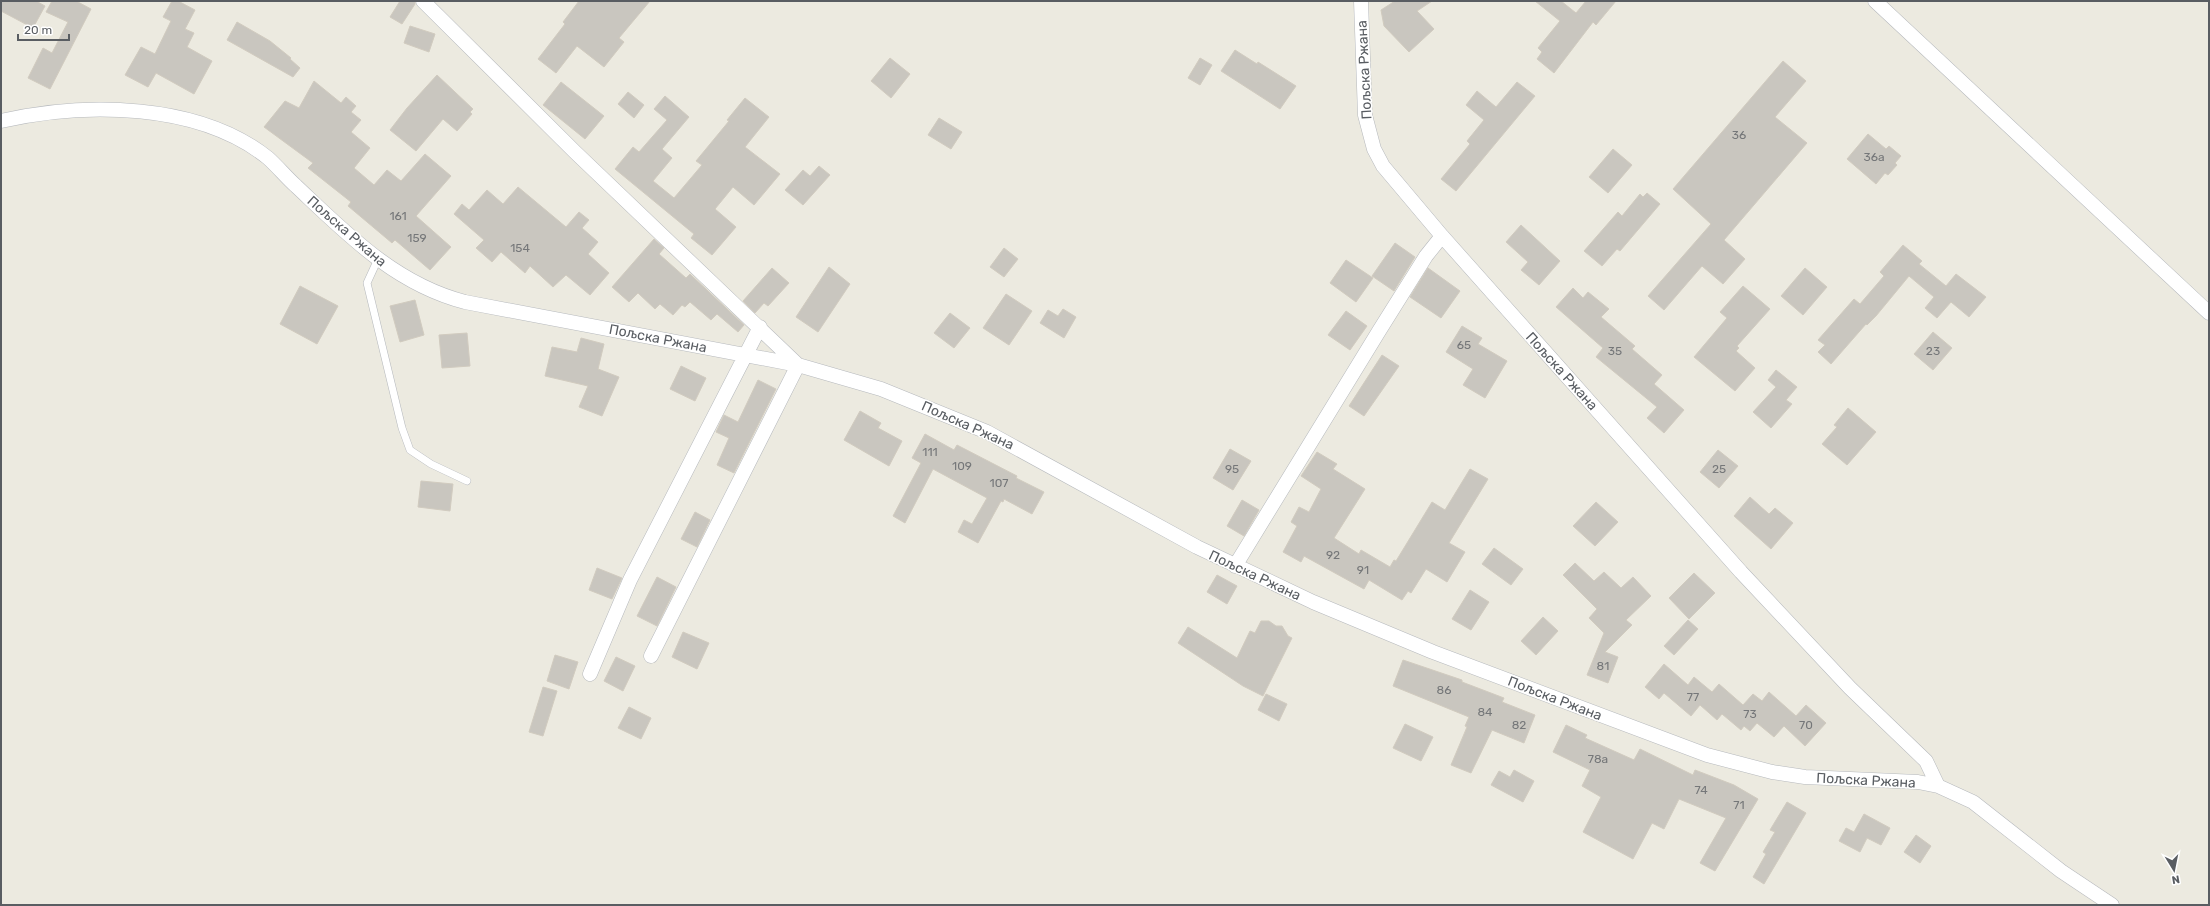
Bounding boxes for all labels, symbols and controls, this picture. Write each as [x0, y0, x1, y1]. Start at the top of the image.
scale bar [18, 16, 69, 42]
street label: Пољска Ржана [1353, 20, 1376, 120]
text: 20 m [24, 23, 52, 37]
house number: 36 [1732, 128, 1746, 142]
house number: 36a [1863, 150, 1885, 164]
street label: Пољска Ржана [304, 192, 390, 270]
house number: 161 [389, 209, 407, 223]
house number: 159 [407, 231, 427, 245]
house number: 154 [510, 241, 530, 255]
street label: Пољска Ржана [608, 321, 708, 356]
street label: Пољска Ржана [1522, 329, 1601, 414]
house number: 65 [1457, 338, 1471, 352]
house number: 35 [1608, 344, 1622, 358]
house number: 23 [1926, 344, 1940, 358]
street label: Пољска Ржана [919, 397, 1017, 453]
house number: 111 [922, 445, 938, 459]
house number: 109 [952, 459, 972, 473]
house number: 95 [1225, 462, 1239, 476]
house number: 25 [1712, 462, 1726, 476]
house number: 107 [990, 476, 1008, 490]
street label: Пољска Ржана [1206, 547, 1303, 604]
house number: 92 [1326, 548, 1340, 562]
house number: 91 [1357, 563, 1369, 577]
house number: 81 [1597, 659, 1609, 673]
street label: Пољска Ржана [1505, 673, 1604, 724]
house number: 86 [1437, 683, 1451, 697]
house number: 77 [1687, 690, 1699, 704]
house number: 84 [1477, 705, 1493, 719]
house number: 73 [1743, 707, 1757, 721]
house number: 82 [1512, 718, 1526, 732]
house number: 70 [1799, 718, 1813, 732]
house number: 78a [1588, 752, 1608, 766]
street label: Пољска Ржана [1816, 769, 1916, 792]
house number: 74 [1694, 783, 1708, 797]
house number: 71 [1733, 798, 1745, 812]
north arrow [2154, 850, 2194, 890]
text: N [2171, 872, 2181, 886]

